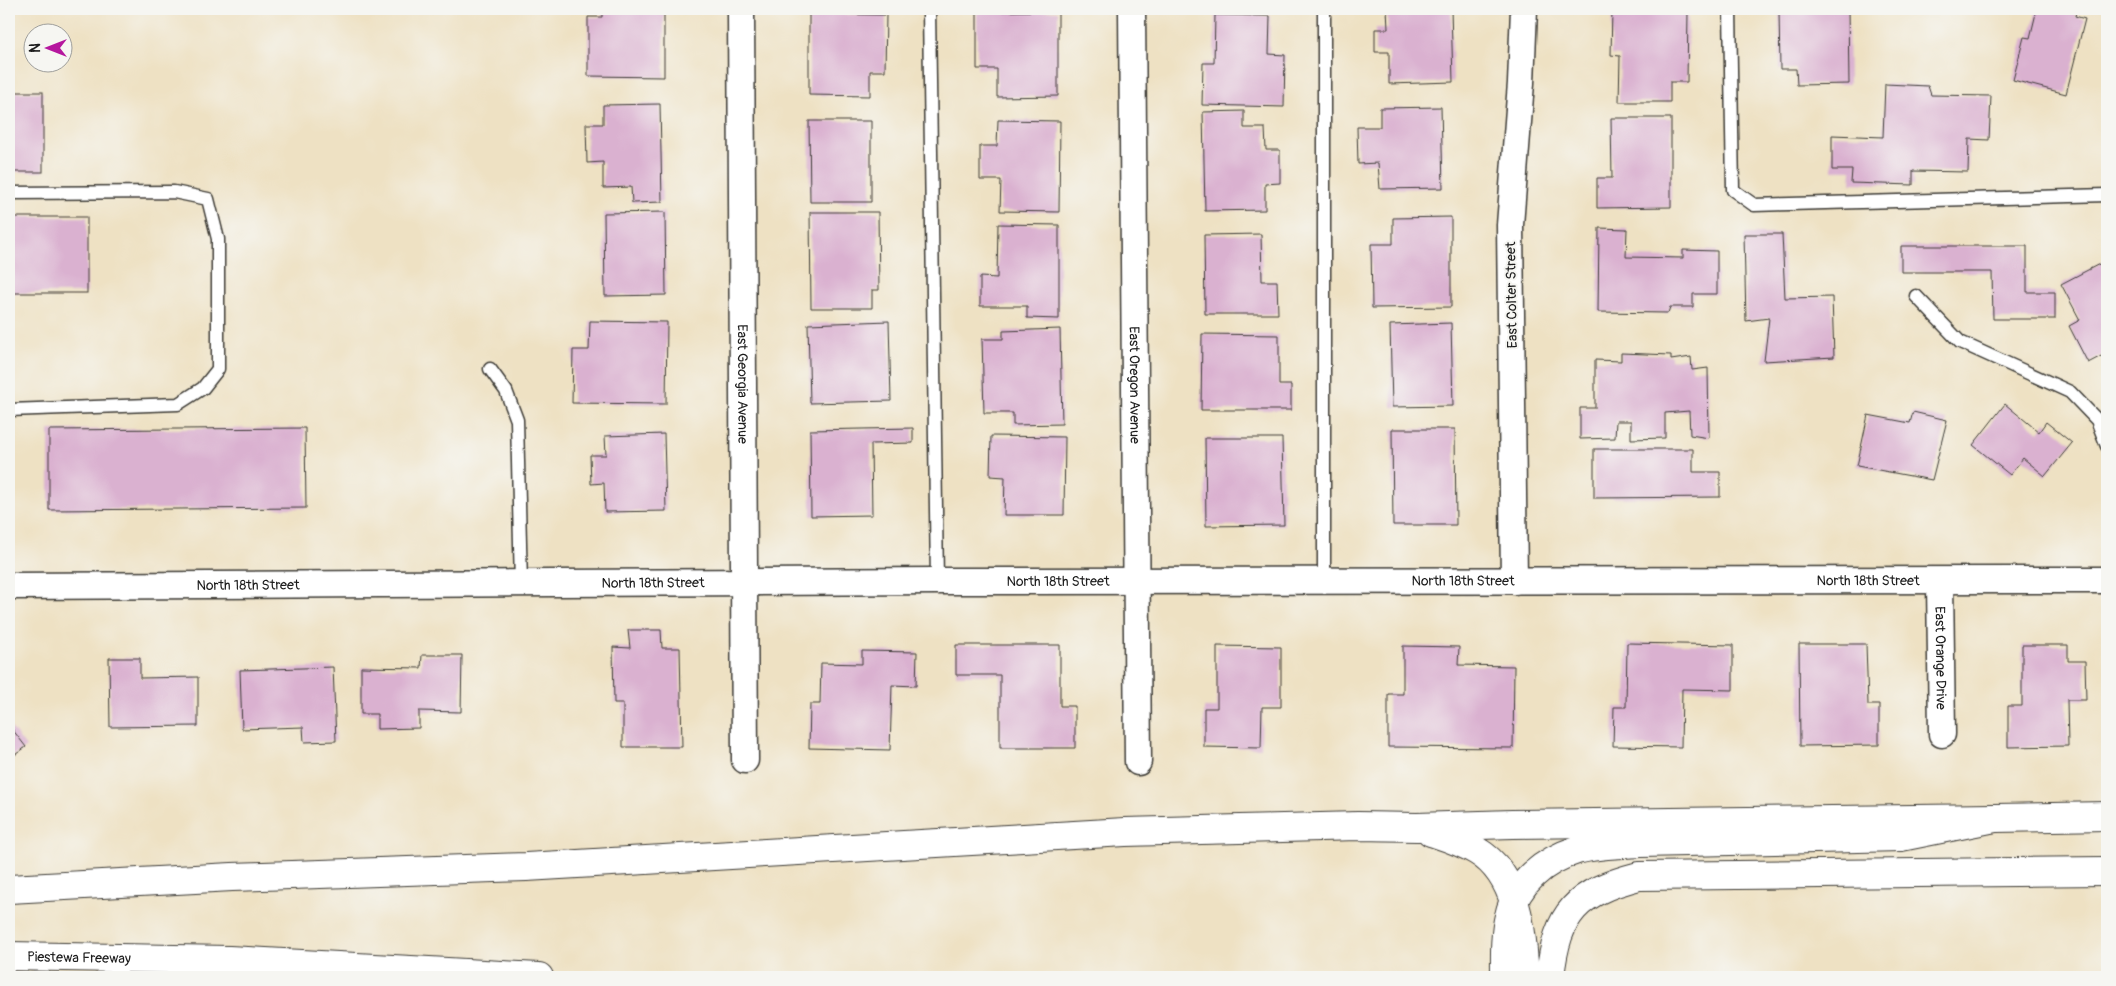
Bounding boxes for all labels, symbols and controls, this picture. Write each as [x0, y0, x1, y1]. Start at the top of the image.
north arrow [22, 22, 72, 72]
text: N [27, 43, 44, 53]
street label: East Colter Street [1502, 241, 1521, 349]
street label: East Georgia Avenue [734, 324, 751, 444]
street label: East Oregon Avenue [1126, 326, 1143, 444]
street label: North 18th Street [1816, 572, 1920, 589]
street label: North 18th Street [1006, 573, 1110, 590]
street label: North 18th Street [1411, 573, 1515, 590]
street label: North 18th Street [601, 574, 705, 592]
street label: North 18th Street [196, 576, 300, 594]
street label: East Orange Drive [1931, 606, 1950, 710]
street label: Piestewa Freeway [27, 948, 131, 967]

